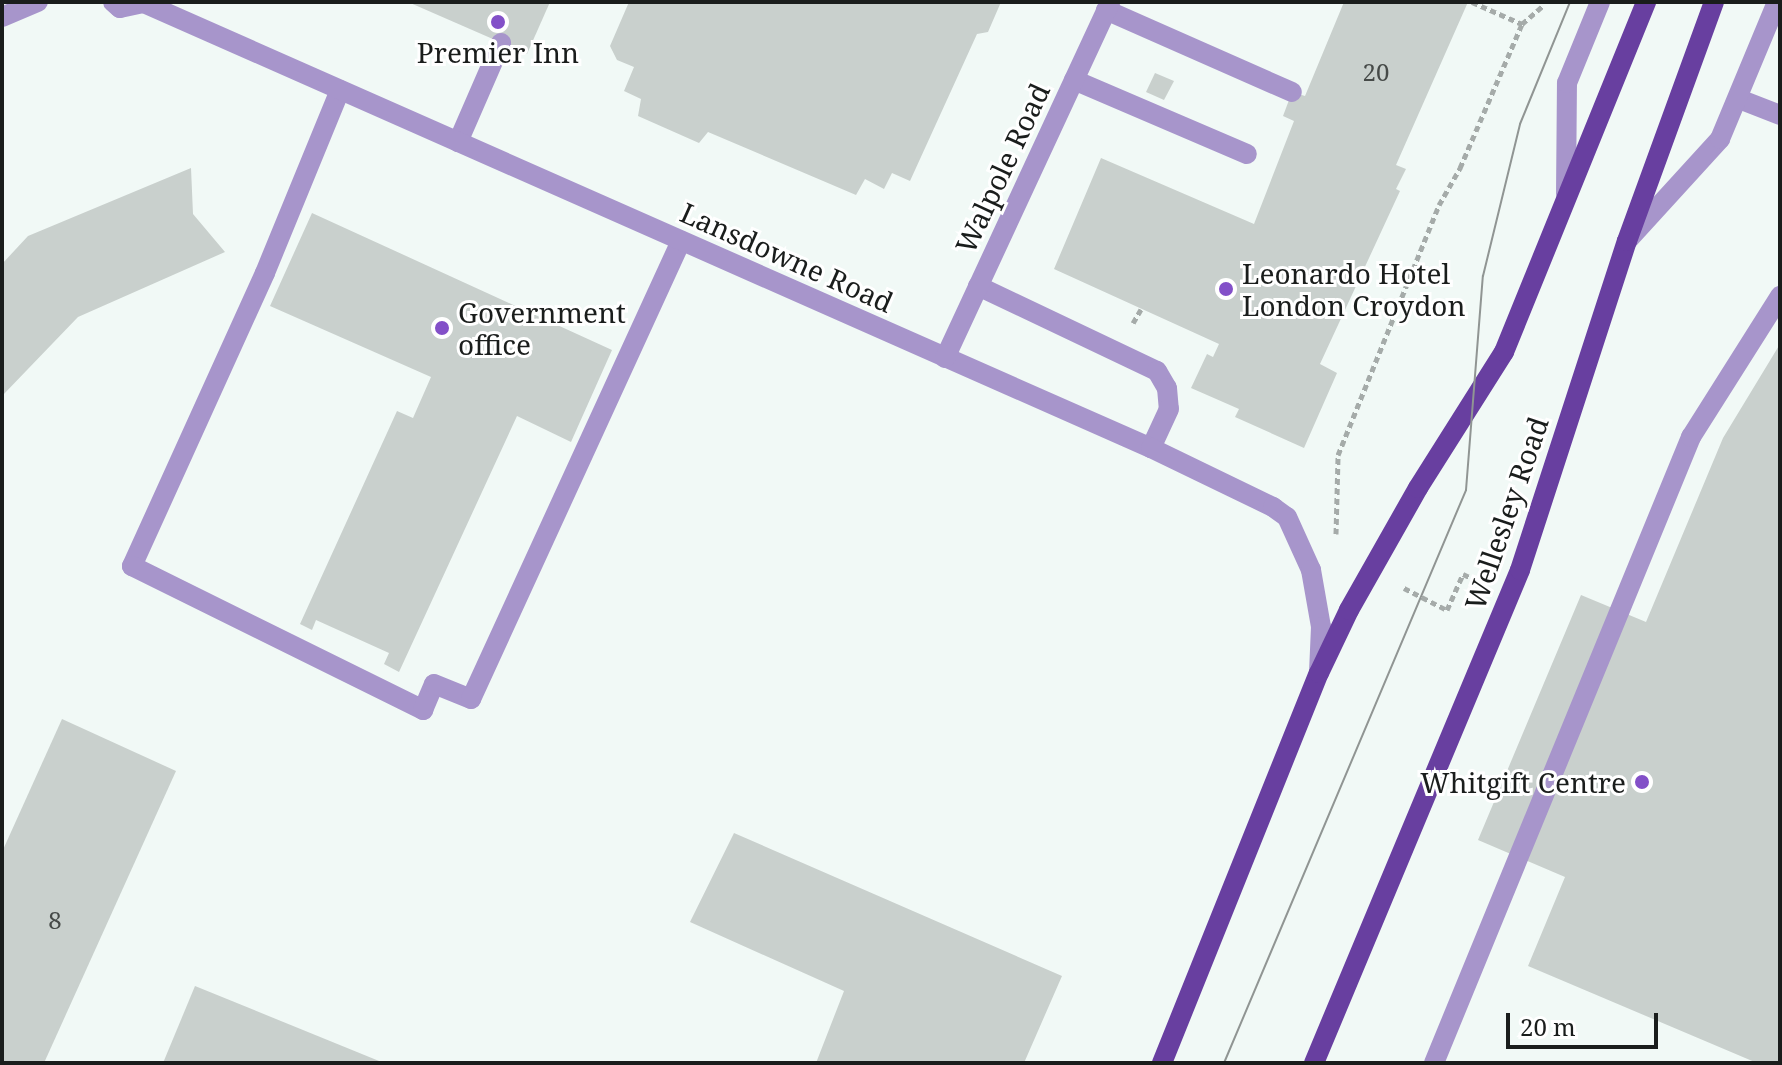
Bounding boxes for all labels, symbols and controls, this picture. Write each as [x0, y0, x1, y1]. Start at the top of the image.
marker: Premier Inn [489, 13, 507, 31]
place label: Premier Inn [417, 35, 579, 69]
house number: 20 [1363, 58, 1389, 86]
street label: Walpole Road [948, 78, 1056, 258]
street label: Lansdowne Road [675, 195, 899, 319]
place label: Leonardo Hotel London Croydon [1242, 256, 1466, 322]
marker: Leonardo Hotel London Croydon [1217, 280, 1235, 298]
place label: Government office [458, 295, 626, 361]
marker: Government office [433, 319, 451, 337]
street label: Wellesley Road [1457, 412, 1555, 614]
place label: Whitgift Centre [1420, 765, 1626, 799]
marker: Whitgift Centre [1633, 773, 1651, 791]
house number: 8 [48, 906, 62, 934]
scale bar [1510, 997, 1662, 1047]
text: 20 m [1520, 1010, 1576, 1043]

